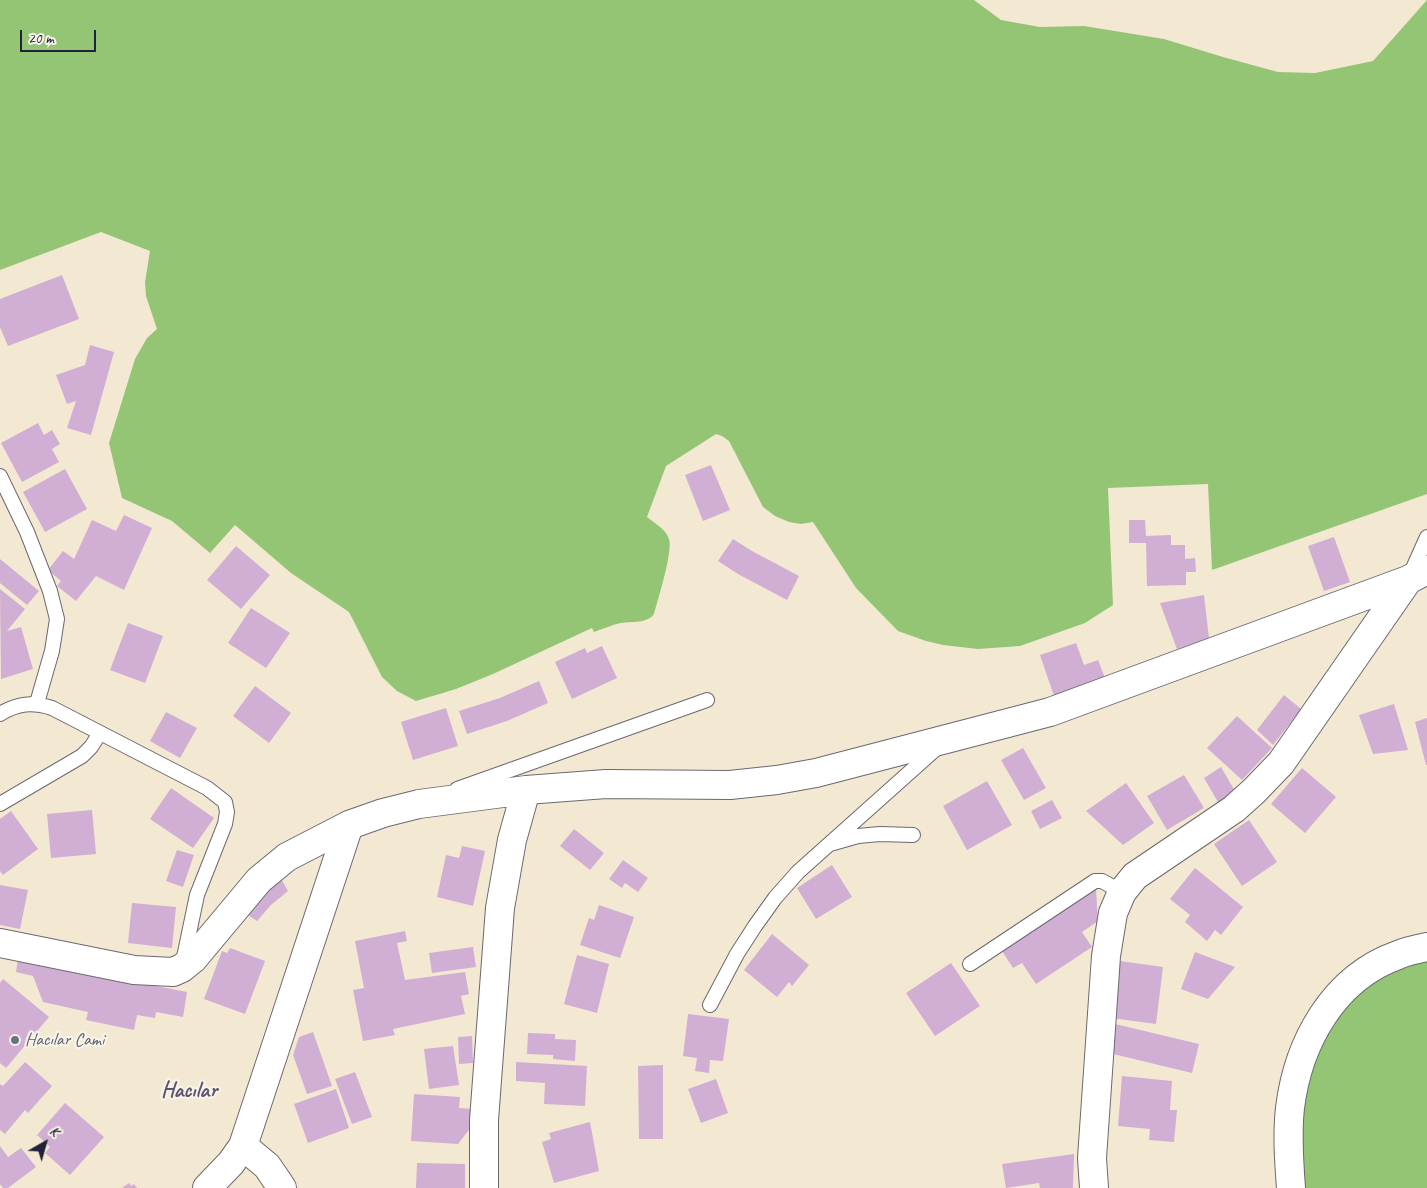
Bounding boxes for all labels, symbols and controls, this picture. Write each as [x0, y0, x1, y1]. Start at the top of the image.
scale bar [22, 20, 99, 52]
text: 20 m [28, 29, 54, 48]
place label: Hacılar Cami [25, 1029, 104, 1051]
marker: Hacılar Cami [9, 1034, 21, 1046]
district label: Hacılar [161, 1078, 217, 1104]
north arrow [20, 1118, 70, 1168]
text: K [47, 1122, 63, 1140]

